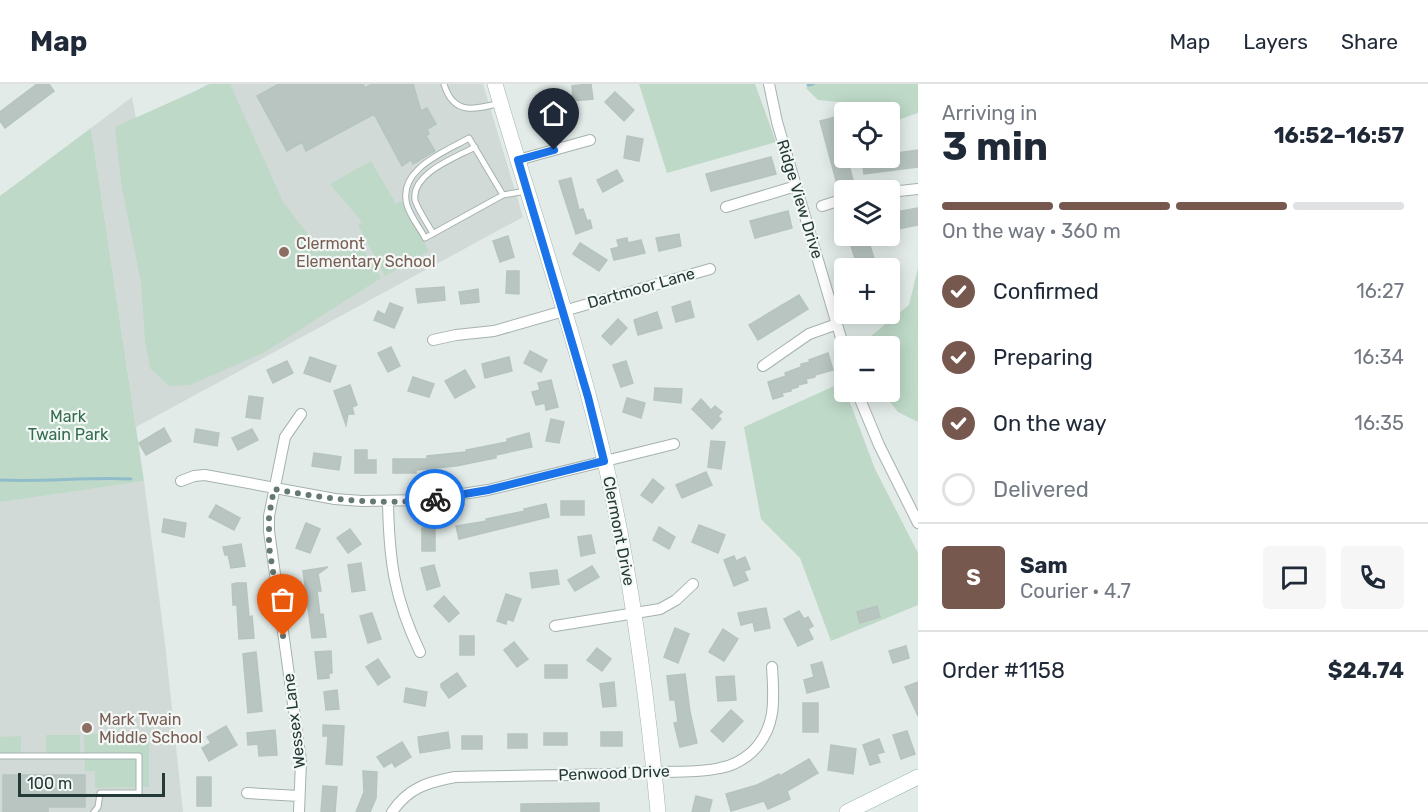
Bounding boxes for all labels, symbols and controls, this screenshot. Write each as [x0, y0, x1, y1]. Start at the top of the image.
text: Map [30, 25, 87, 58]
text: Map [1169, 29, 1210, 54]
text: Layers [1243, 29, 1308, 54]
text: Share [1341, 29, 1398, 54]
pin [528, 88, 579, 150]
icon: home [537, 97, 570, 130]
text: Arriving in [942, 101, 1037, 125]
map controls [834, 102, 900, 402]
button: locate [834, 102, 900, 168]
text: 16:52–16:57 [1274, 122, 1404, 149]
text: 3 min [942, 124, 1048, 170]
street label: Ridge View Drive [773, 137, 827, 261]
button: layers [834, 180, 900, 246]
text: On the way · 360 m [942, 219, 1121, 243]
place label: Clermont Elementary School [296, 234, 436, 271]
marker: Clermont Elementary School [277, 245, 291, 259]
button: + [834, 258, 900, 324]
street label: Dartmoor Lane [585, 264, 697, 312]
icon: check [942, 275, 975, 308]
text: Confirmed [993, 278, 1099, 305]
text: 16:27 [1356, 279, 1404, 303]
button: − [834, 336, 900, 402]
icon: check [942, 341, 975, 374]
text: Preparing [993, 344, 1093, 371]
text: 16:34 [1354, 345, 1404, 369]
park label: Mark Twain Park [28, 407, 109, 444]
icon: check [942, 407, 975, 440]
text: On the way [993, 410, 1107, 437]
text: 16:35 [1354, 411, 1404, 435]
courier [405, 469, 465, 529]
street label: Clermont Drive [599, 475, 639, 587]
text: Delivered [993, 476, 1089, 503]
icon: bike [419, 483, 452, 516]
button: chat [1263, 546, 1326, 609]
button: phone [1341, 546, 1404, 609]
text: Sam [1020, 552, 1068, 579]
text: S [966, 564, 981, 591]
pin [257, 574, 308, 636]
text: Courier · 4.7 [1020, 579, 1131, 603]
icon: bag [266, 583, 299, 616]
text: Order #1158 [942, 657, 1065, 684]
text: $24.74 [1328, 657, 1404, 684]
street label: Wessex Lane [279, 672, 309, 770]
place label: Mark Twain Middle School [99, 710, 202, 747]
marker: Mark Twain Middle School [80, 721, 94, 735]
street label: Penwood Drive [558, 762, 670, 784]
scale bar [18, 770, 165, 798]
text: 100 m [27, 774, 72, 793]

